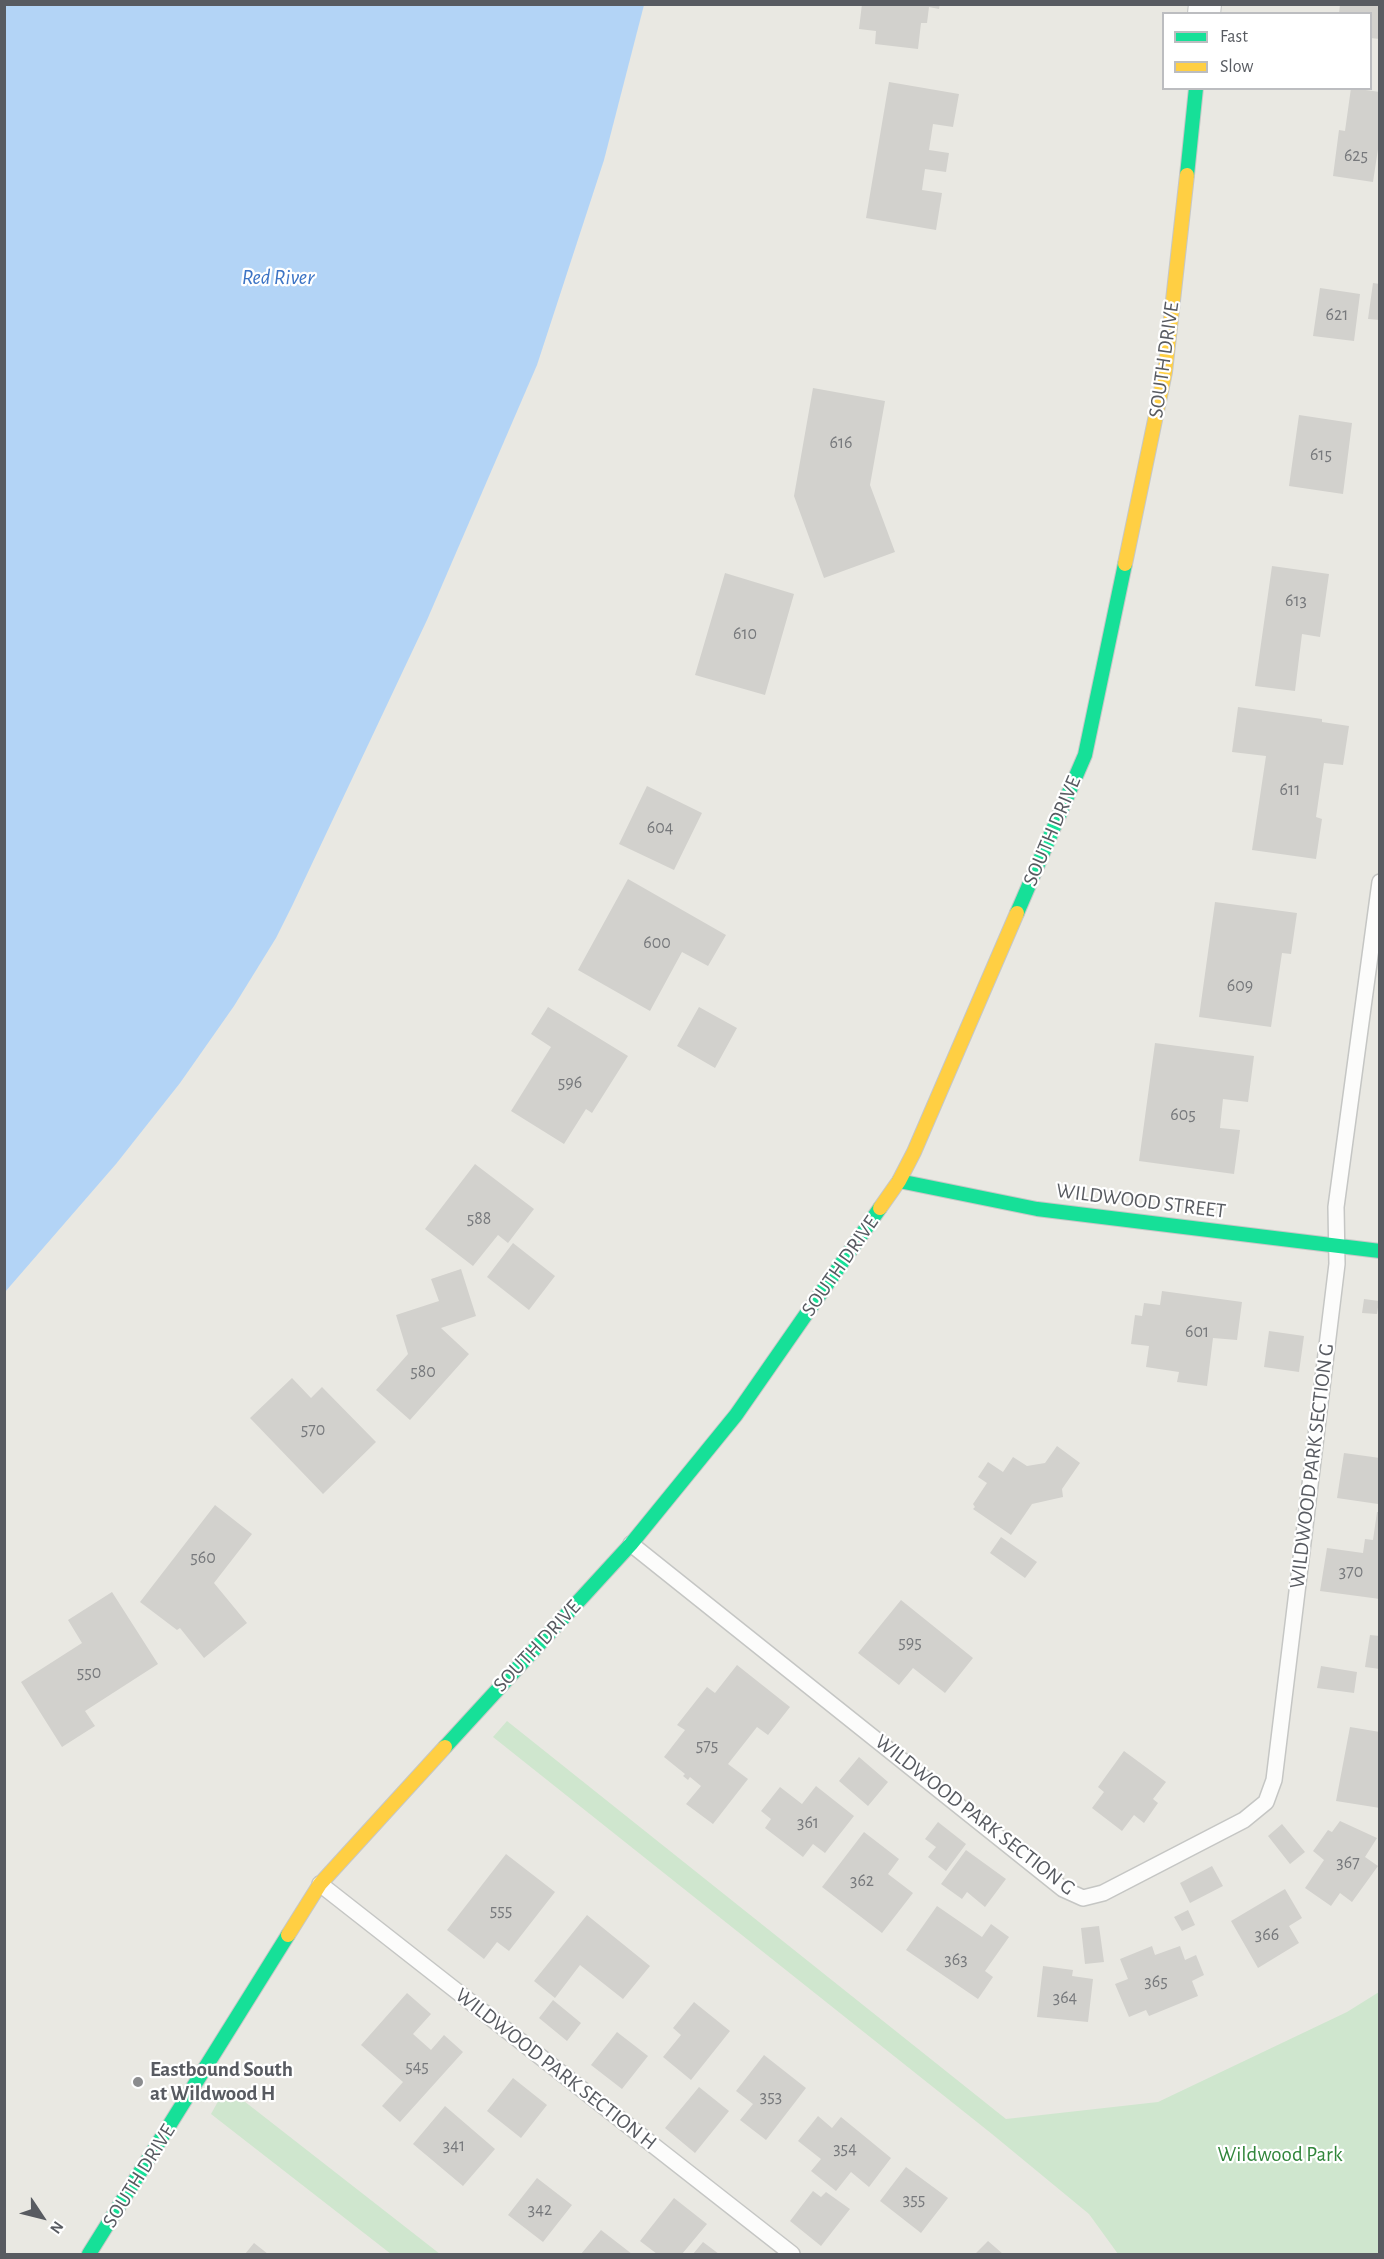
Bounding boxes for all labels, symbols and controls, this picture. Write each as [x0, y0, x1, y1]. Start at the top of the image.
legend [1162, 12, 1372, 90]
text: Fast [1220, 28, 1248, 46]
text: Slow [1220, 58, 1253, 76]
house number: 625 [1344, 145, 1368, 167]
water label: Red River [242, 264, 314, 290]
street label: SOUTH DRIVE [1143, 300, 1185, 420]
house number: 621 [1326, 304, 1348, 326]
house number: 616 [829, 432, 853, 454]
house number: 615 [1310, 444, 1332, 466]
house number: 613 [1285, 590, 1307, 612]
house number: 610 [733, 623, 757, 645]
street label: SOUTH DRIVE [1018, 772, 1086, 890]
house number: 611 [1280, 779, 1300, 801]
house number: 604 [647, 817, 673, 839]
house number: 600 [643, 932, 671, 954]
house number: 609 [1227, 975, 1253, 997]
house number: 596 [558, 1072, 582, 1094]
house number: 605 [1170, 1104, 1196, 1126]
street label: WILDWOOD STREET [1055, 1178, 1227, 1224]
house number: 588 [467, 1208, 491, 1230]
street label: SOUTH DRIVE [796, 1211, 884, 1321]
house number: 601 [1185, 1321, 1209, 1343]
street label: WILDWOOD PARK SECTION G [1284, 1342, 1340, 1590]
house number: 580 [410, 1361, 436, 1383]
house number: 570 [301, 1419, 325, 1441]
house number: 560 [190, 1547, 216, 1569]
house number: 370 [1339, 1561, 1363, 1583]
street label: SOUTH DRIVE [488, 1595, 586, 1697]
house number: 595 [898, 1632, 922, 1654]
house number: 550 [77, 1662, 101, 1684]
street label: WILDWOOD PARK SECTION G [870, 1729, 1080, 1901]
house number: 575 [696, 1735, 718, 1757]
house number: 361 [797, 1812, 819, 1834]
house number: 367 [1336, 1852, 1360, 1874]
house number: 362 [850, 1870, 874, 1892]
house number: 555 [490, 1900, 512, 1922]
house number: 366 [1255, 1924, 1279, 1946]
house number: 363 [944, 1949, 968, 1971]
house number: 365 [1144, 1971, 1168, 1993]
street label: WILDWOOD PARK SECTION H [450, 1982, 662, 2156]
house number: 364 [1053, 1987, 1077, 2009]
house number: 545 [405, 2056, 429, 2078]
place label: Eastbound South at Wildwood H [150, 2057, 293, 2107]
marker: Eastbound South at Wildwood H [131, 2075, 145, 2089]
house number: 353 [760, 2086, 782, 2108]
street label: SOUTH DRIVE [97, 2120, 181, 2232]
house number: 341 [443, 2135, 465, 2157]
house number: 354 [833, 2138, 857, 2160]
park label: Wildwood Park [1218, 2142, 1342, 2168]
north arrow [12, 2187, 72, 2247]
house number: 355 [903, 2189, 925, 2211]
house number: 342 [528, 2199, 552, 2221]
text: N [47, 2218, 66, 2236]

